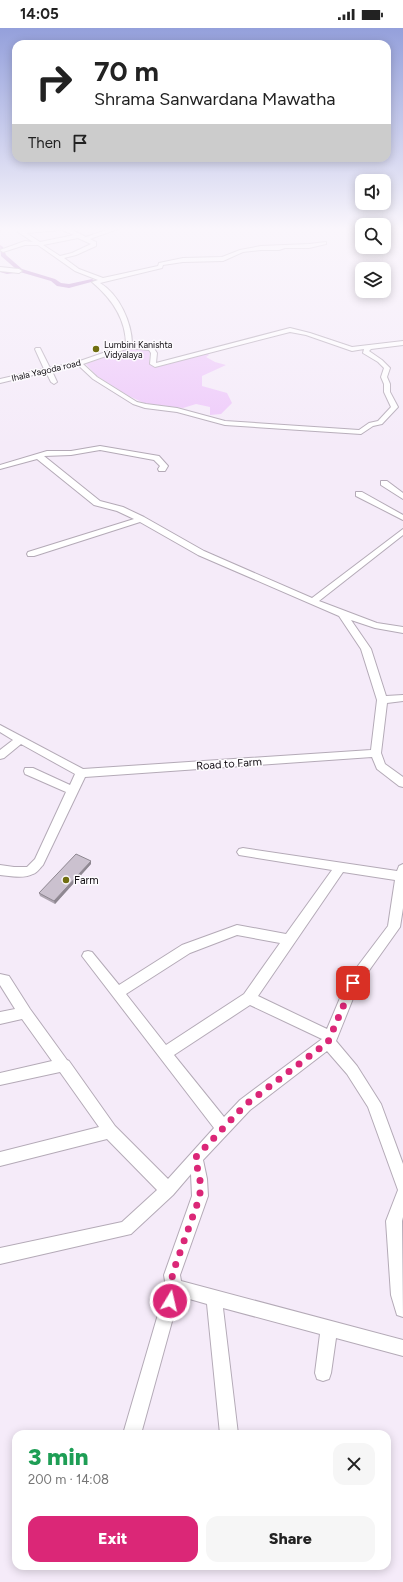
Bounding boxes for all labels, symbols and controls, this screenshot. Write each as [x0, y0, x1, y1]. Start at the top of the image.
text: 14:05 [20, 5, 59, 23]
text: 70 m [94, 54, 159, 88]
icon: right [28, 56, 80, 108]
text: Shrama Sanwardana Mawatha [94, 88, 335, 110]
icon: arrive [69, 132, 91, 154]
text: Then [28, 134, 61, 152]
map controls [355, 174, 391, 298]
button: sound [355, 174, 391, 210]
button: search [355, 218, 391, 254]
button: layers [355, 262, 391, 298]
place label: Lumbini Kanishta Vidyalaya [104, 339, 173, 360]
marker: Lumbini Kanishta Vidyalaya [91, 344, 101, 354]
street label: Ihala Yagoda road [10, 357, 82, 383]
street label: Road to Farm [196, 755, 262, 773]
place label: Farm [74, 874, 99, 887]
marker: Farm [61, 875, 71, 885]
pin [336, 966, 370, 1000]
icon: arrive [342, 972, 364, 994]
position arrow [149, 1280, 191, 1322]
text: 3 min [28, 1442, 89, 1471]
button: close [333, 1443, 375, 1485]
text: 200 m · 14:08 [28, 1472, 109, 1487]
button: Exit [28, 1516, 198, 1562]
button: Share [206, 1516, 375, 1562]

